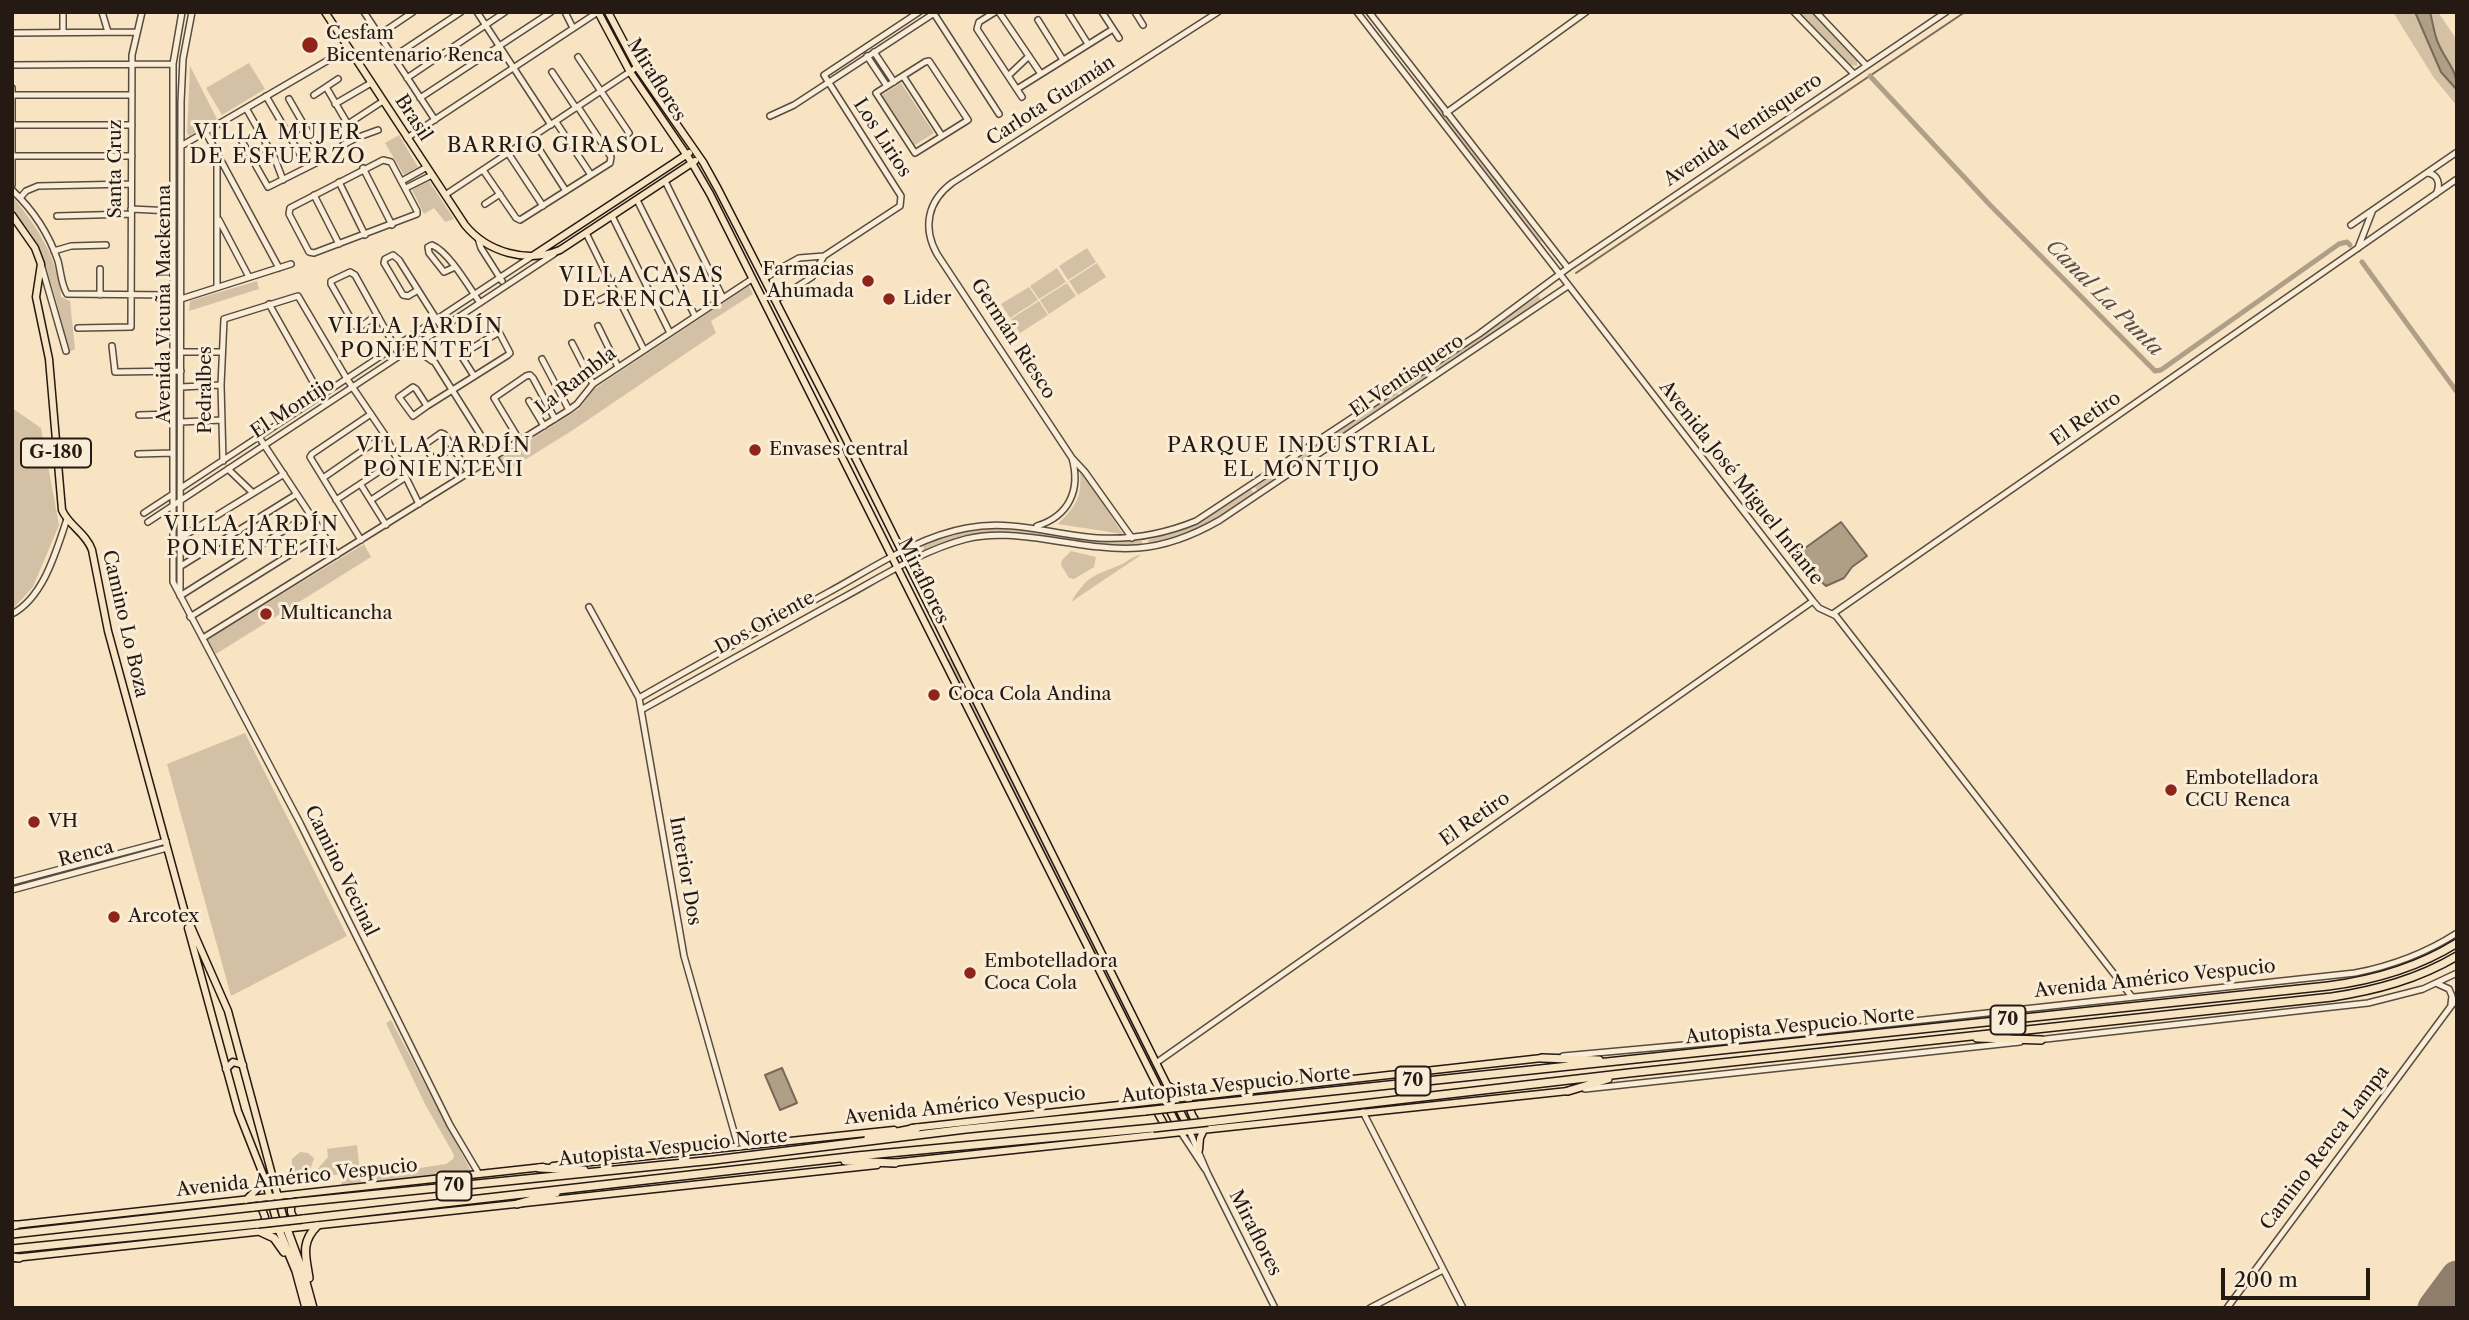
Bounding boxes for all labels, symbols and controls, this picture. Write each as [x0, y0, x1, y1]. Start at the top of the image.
place label: Cesfam Bicentenario Renca [326, 23, 504, 67]
street label: Miraflores [622, 34, 690, 126]
marker: Cesfam Bicentenario Renca [300, 35, 320, 55]
street label: Carlota Guzmán [983, 51, 1119, 151]
street label: Avenida Ventisquero [1659, 68, 1827, 192]
street label: Brasil [390, 90, 436, 146]
street label: Los Lirios [848, 94, 916, 182]
street label: Santa Cruz [105, 119, 127, 219]
district label: VILLA MUJER DE ESFUERZO [191, 120, 365, 170]
district label: BARRIO GIRASOL [448, 133, 664, 159]
street label: Avenida Vicuña Mackenna [154, 184, 176, 424]
water label: Canal La Punta [2040, 234, 2168, 362]
place label: Farmacias Ahumada [763, 259, 854, 303]
district label: VILLA CASAS DE RENCA II [560, 263, 724, 313]
marker: Farmacias Ahumada [860, 273, 876, 289]
street label: Germán Riesco [966, 275, 1060, 403]
place label: Lider [903, 288, 951, 310]
marker: Lider [881, 291, 897, 307]
district label: VILLA JARDÍN PONIENTE I [329, 314, 503, 364]
street label: El Ventisquero [1346, 330, 1468, 422]
street label: La Rambla [531, 342, 621, 420]
street label: Pedralbes [195, 346, 217, 434]
street label: El Montijo [247, 372, 339, 444]
street label: Avenida José Miguel Infante [1654, 376, 1828, 590]
street label: El Retiro [2047, 387, 2125, 451]
district label: VILLA JARDÍN PONIENTE II [357, 433, 531, 483]
district label: PARQUE INDUSTRIAL EL MONTIJO [1169, 433, 1435, 483]
road number: G-180 [21, 438, 91, 467]
place label: Envases central [769, 439, 908, 461]
marker: Envases central [747, 442, 763, 458]
district label: VILLA JARDÍN PONIENTE III [165, 512, 339, 562]
street label: Miraflores [892, 534, 954, 628]
street label: Camino Lo Boza [97, 548, 153, 700]
street label: Dos Oriente [711, 586, 819, 660]
place label: Multicancha [280, 603, 393, 625]
marker: Multicancha [258, 606, 274, 622]
place label: Coca Cola Andina [948, 684, 1112, 706]
marker: Coca Cola Andina [926, 687, 942, 703]
place label: Embotelladora CCU Renca [2185, 768, 2319, 812]
marker: Embotelladora CCU Renca [2163, 782, 2179, 798]
street label: El Retiro [1436, 787, 1514, 851]
street label: Camino Vecinal [299, 802, 383, 940]
place label: VH [48, 811, 78, 833]
marker: VH [26, 814, 42, 830]
street label: Interior Dos [664, 815, 706, 927]
street label: Renca [56, 836, 116, 872]
place label: Arcotex [128, 906, 199, 928]
marker: Arcotex [106, 909, 122, 925]
place label: Embotelladora Coca Cola [984, 951, 1118, 995]
street label: Avenida Américo Vespucio [2033, 955, 2277, 1003]
marker: Embotelladora Coca Cola [962, 965, 978, 981]
street label: Autopista Vespucio Norte [1684, 1003, 1916, 1049]
road number: 70 [1990, 1006, 2025, 1035]
street label: Camino Renca Lampa [2256, 1061, 2394, 1235]
street label: Autopista Vespucio Norte [1120, 1062, 1352, 1108]
road number: 70 [1396, 1066, 1430, 1096]
street label: Avenida Américo Vespucio [843, 1082, 1087, 1130]
street label: Autopista Vespucio Norte [557, 1125, 789, 1171]
street label: Avenida Américo Vespucio [175, 1154, 419, 1202]
road number: 70 [436, 1171, 472, 1200]
street label: Miraflores [1224, 1186, 1286, 1280]
scale bar [2224, 1254, 2373, 1298]
text: 200 m [2234, 1267, 2298, 1292]

